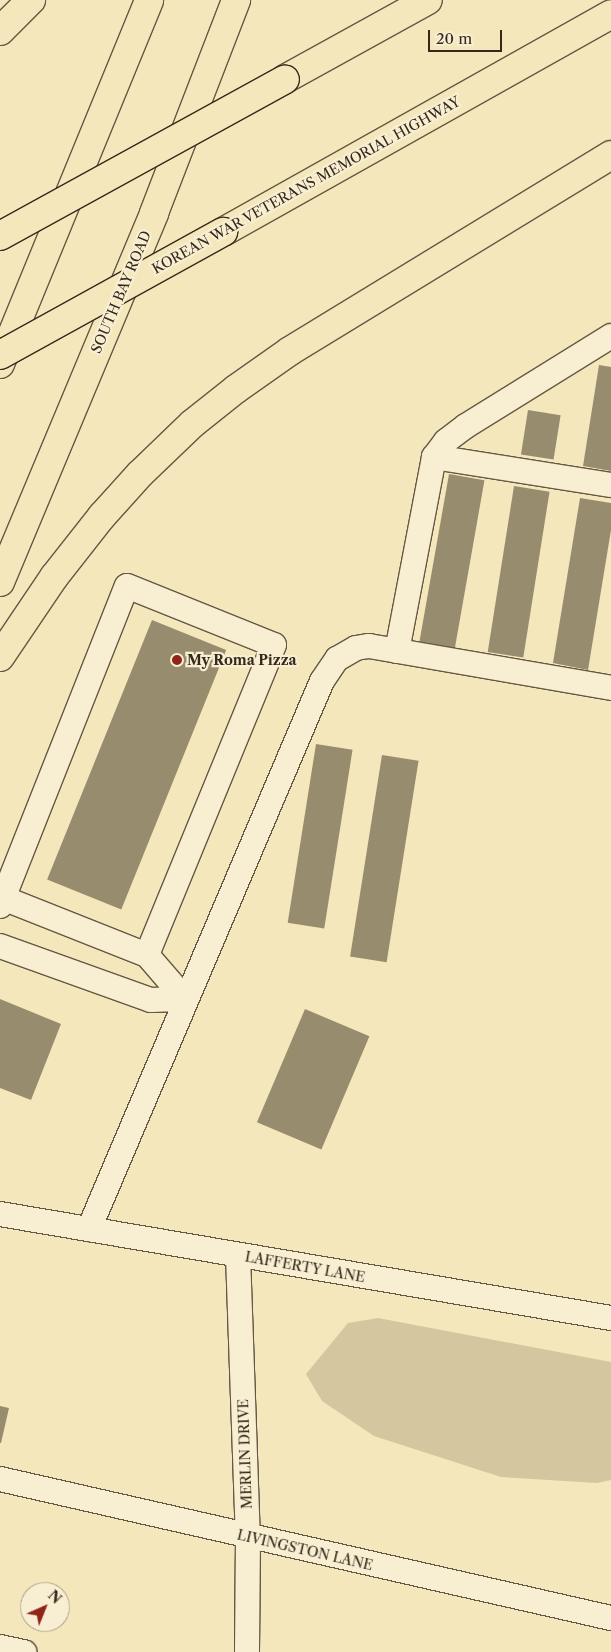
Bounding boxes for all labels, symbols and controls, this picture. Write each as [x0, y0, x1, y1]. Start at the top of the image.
scale bar [431, 20, 505, 52]
text: 20 m [436, 29, 472, 48]
street label: KOREAN WAR VETERANS MEMORIAL HIGHWAY [148, 92, 464, 278]
street label: SOUTH BAY ROAD [87, 228, 155, 356]
place label: My Roma Pizza [187, 652, 297, 668]
marker: My Roma Pizza [171, 654, 183, 666]
street label: LAFFERTY LANE [243, 1248, 367, 1286]
street label: MERLIN DRIVE [235, 1399, 255, 1509]
street label: LIVINGSTON LANE [235, 1526, 375, 1574]
north arrow [20, 1582, 70, 1632]
text: N [44, 1586, 65, 1608]

